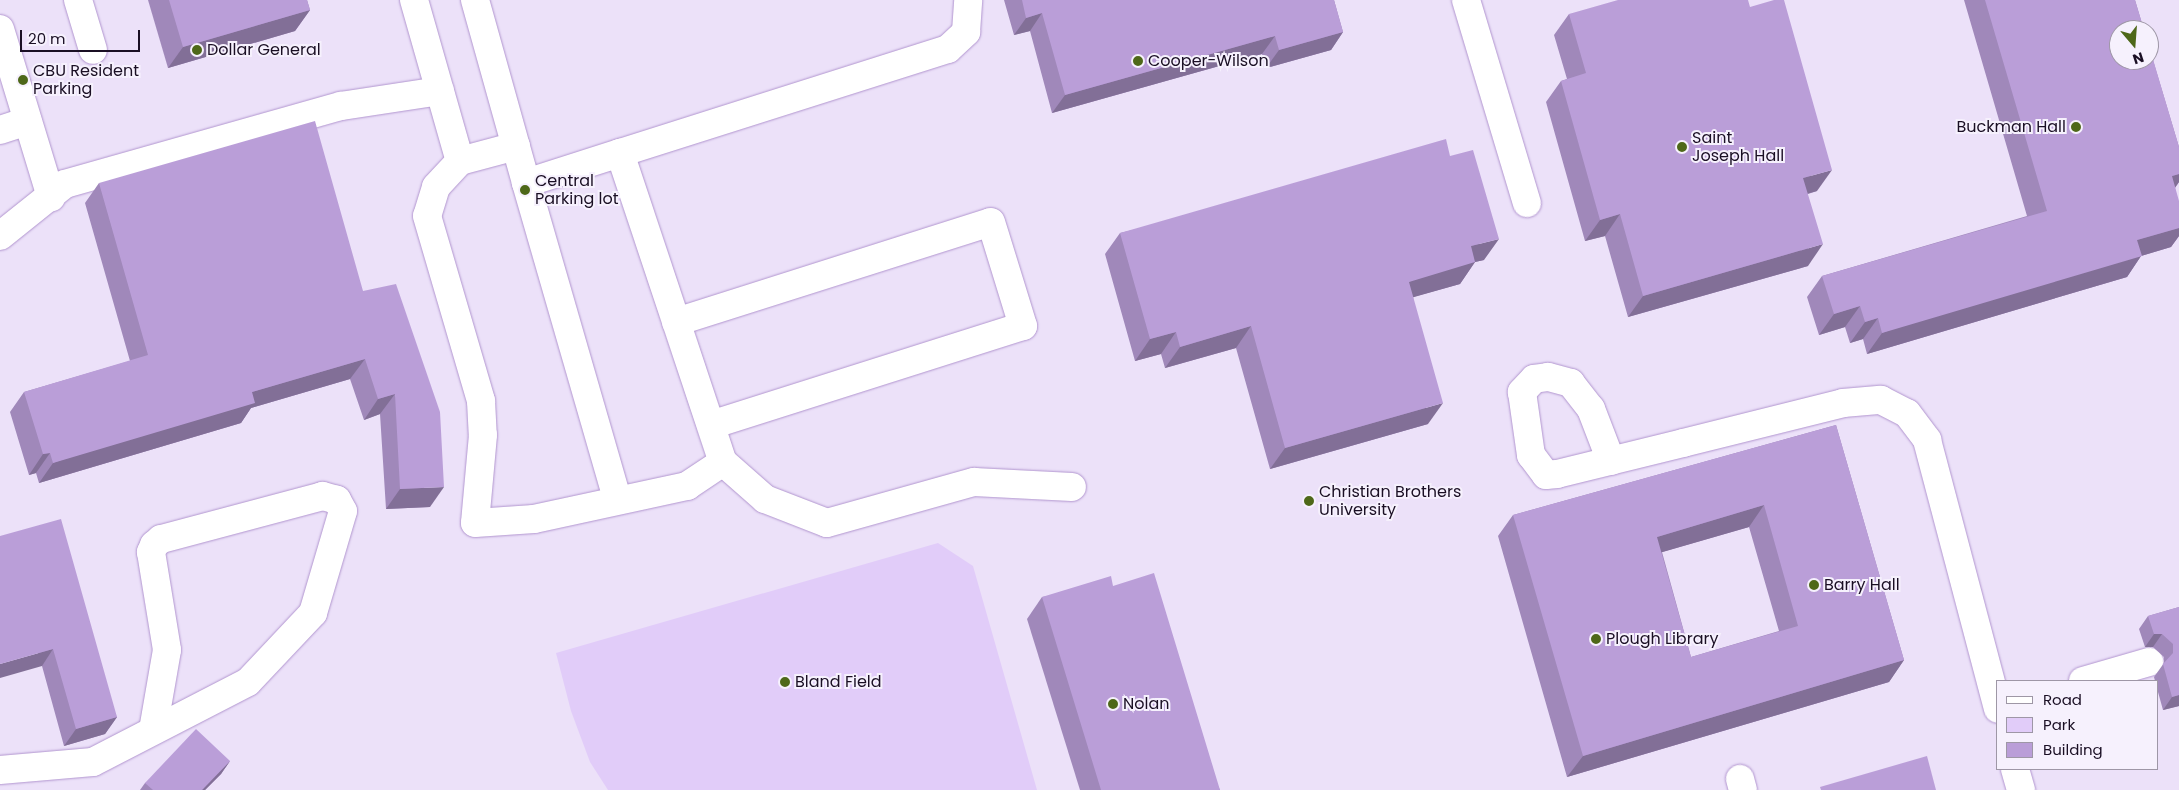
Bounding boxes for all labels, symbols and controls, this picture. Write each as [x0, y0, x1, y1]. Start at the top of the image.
scale bar [22, 20, 142, 52]
north arrow [2109, 20, 2159, 70]
text: 20 m [28, 28, 66, 49]
place label: Dollar General [207, 40, 321, 60]
marker: Dollar General [191, 44, 203, 56]
text: N [2130, 47, 2146, 69]
place label: Cooper-Wilson [1148, 51, 1269, 71]
marker: Cooper-Wilson [1132, 55, 1144, 67]
place label: CBU Resident Parking [33, 61, 139, 99]
marker: CBU Resident Parking [17, 74, 29, 86]
place label: Buckman Hall [1956, 117, 2066, 137]
marker: Buckman Hall [2070, 121, 2082, 133]
place label: Saint Joseph Hall [1692, 128, 1784, 166]
marker: Saint Joseph Hall [1676, 141, 1688, 153]
place label: Central Parking lot [535, 171, 619, 209]
marker: Central Parking lot [519, 184, 531, 196]
place label: Christian Brothers University [1319, 482, 1461, 520]
marker: Christian Brothers University [1303, 495, 1315, 507]
place label: Barry Hall [1824, 575, 1900, 595]
marker: Barry Hall [1808, 579, 1820, 591]
place label: Plough Library [1606, 629, 1718, 649]
marker: Plough Library [1590, 633, 1602, 645]
place label: Bland Field [795, 672, 882, 692]
marker: Bland Field [779, 676, 791, 688]
legend [1996, 680, 2159, 770]
text: Road [2043, 689, 2082, 710]
place label: Nolan [1123, 694, 1169, 714]
marker: Nolan [1107, 698, 1119, 710]
text: Park [2043, 714, 2075, 735]
text: Building [2043, 739, 2103, 760]

